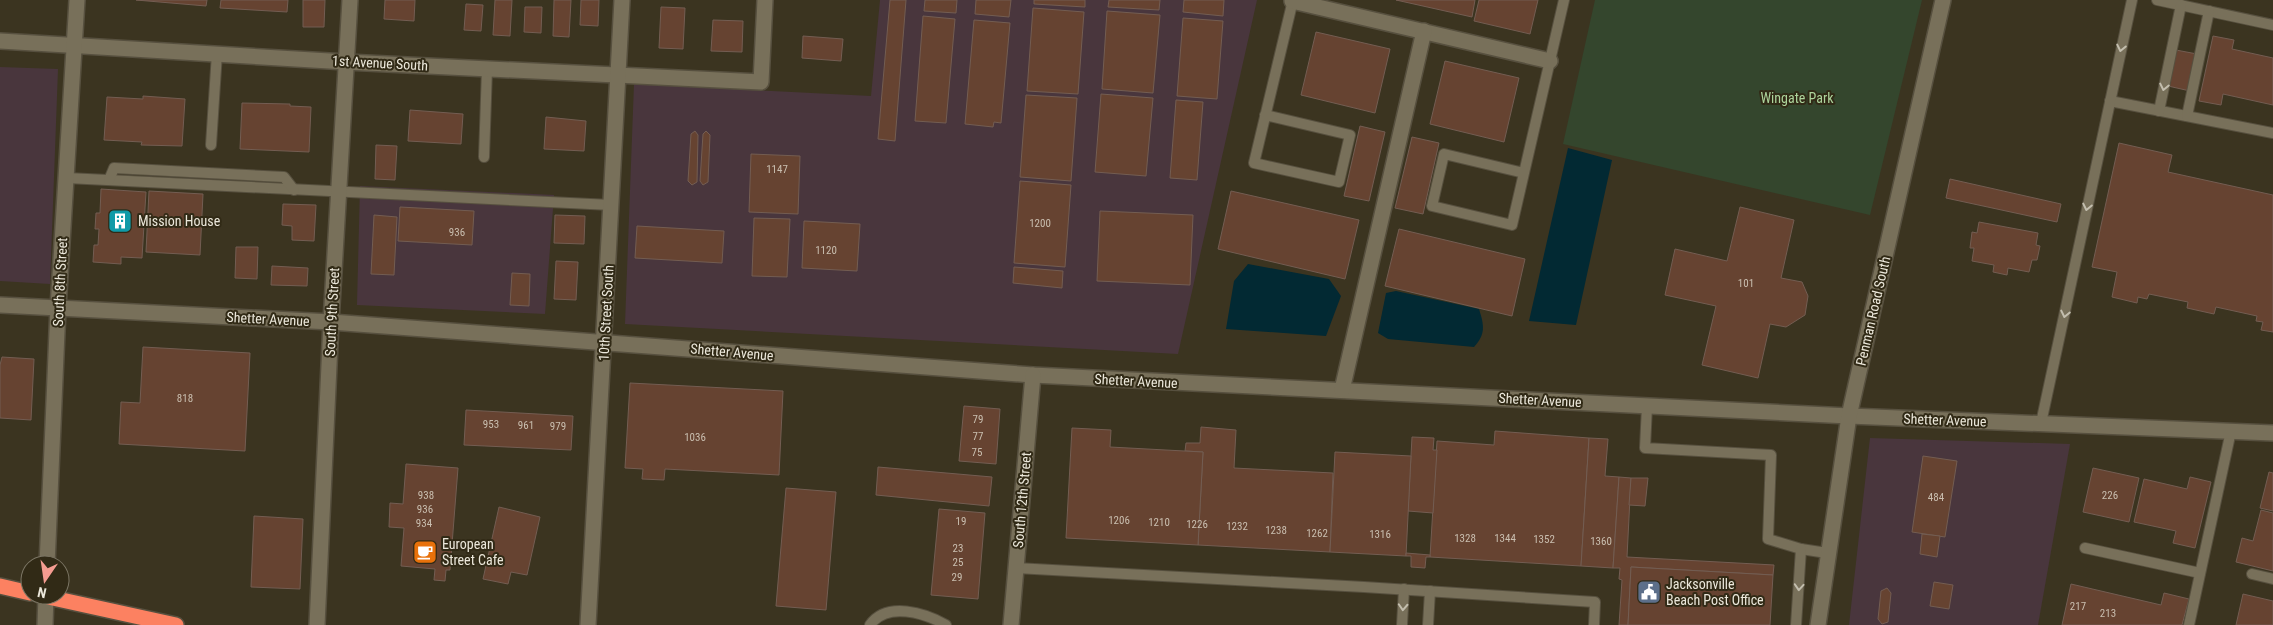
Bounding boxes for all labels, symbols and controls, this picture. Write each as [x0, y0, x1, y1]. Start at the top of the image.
one-way arrow [2116, 43, 2127, 52]
street label: 1st Avenue South [332, 52, 428, 74]
one-way arrow [2159, 83, 2170, 92]
park label: Wingate Park [1760, 90, 1834, 106]
house number: 1147 [766, 163, 788, 176]
one-way arrow [2082, 202, 2093, 211]
building icon: Mission House [107, 208, 133, 234]
place label: Mission House [138, 213, 221, 229]
house number: 1200 [1029, 217, 1051, 230]
house number: 936 [449, 226, 465, 239]
street label: South 8th Street [50, 237, 70, 327]
house number: 1120 [815, 244, 837, 257]
street label: Penman Road South [1853, 255, 1893, 367]
street label: 10th Street South [596, 265, 616, 361]
street label: South 9th Street [322, 267, 342, 357]
house number: 101 [1738, 277, 1754, 290]
street label: Shetter Avenue [226, 309, 310, 329]
one-way arrow [2060, 309, 2070, 318]
street label: Shetter Avenue [690, 340, 775, 364]
street label: Shetter Avenue [1094, 371, 1178, 391]
street label: Shetter Avenue [1498, 390, 1582, 410]
house number: 818 [177, 392, 193, 405]
street label: Shetter Avenue [1903, 411, 1987, 429]
house number: 79 [973, 413, 983, 426]
house number: 953 [483, 418, 499, 431]
house number: 961 [518, 419, 534, 432]
house number: 979 [550, 420, 566, 433]
house number: 77 [973, 430, 983, 443]
house number: 1036 [684, 431, 706, 444]
house number: 75 [972, 446, 982, 459]
street label: South 12th Street [1010, 452, 1034, 548]
house number: 938 [418, 489, 434, 502]
house number: 226 [2102, 489, 2118, 502]
house number: 484 [1928, 491, 1945, 504]
house number: 936 [417, 503, 433, 516]
house number: 1206 [1108, 514, 1130, 527]
house number: 19 [956, 515, 966, 528]
house number: 1210 [1148, 516, 1170, 529]
house number: 934 [416, 517, 433, 530]
house number: 1226 [1186, 518, 1208, 531]
house number: 1232 [1226, 520, 1248, 533]
house number: 1238 [1265, 524, 1287, 537]
house number: 1262 [1306, 527, 1328, 540]
house number: 1316 [1369, 528, 1391, 541]
house number: 1328 [1454, 532, 1476, 545]
house number: 1344 [1494, 532, 1516, 545]
house number: 1352 [1533, 533, 1555, 546]
house number: 1360 [1590, 535, 1612, 548]
place label: European Street Cafe [442, 536, 504, 568]
cafe icon: European Street Cafe [412, 539, 438, 565]
house number: 23 [953, 542, 963, 555]
north arrow [20, 555, 70, 605]
house number: 25 [953, 556, 963, 569]
house number: 29 [952, 571, 962, 584]
place label: Jacksonville Beach Post Office [1666, 576, 1764, 608]
public building icon: Jacksonville Beach Post Office [1636, 579, 1662, 605]
one-way arrow [1793, 583, 1804, 591]
text: N [36, 584, 48, 601]
house number: 217 [2070, 600, 2086, 613]
one-way arrow [1398, 603, 1409, 611]
house number: 213 [2100, 607, 2116, 620]

